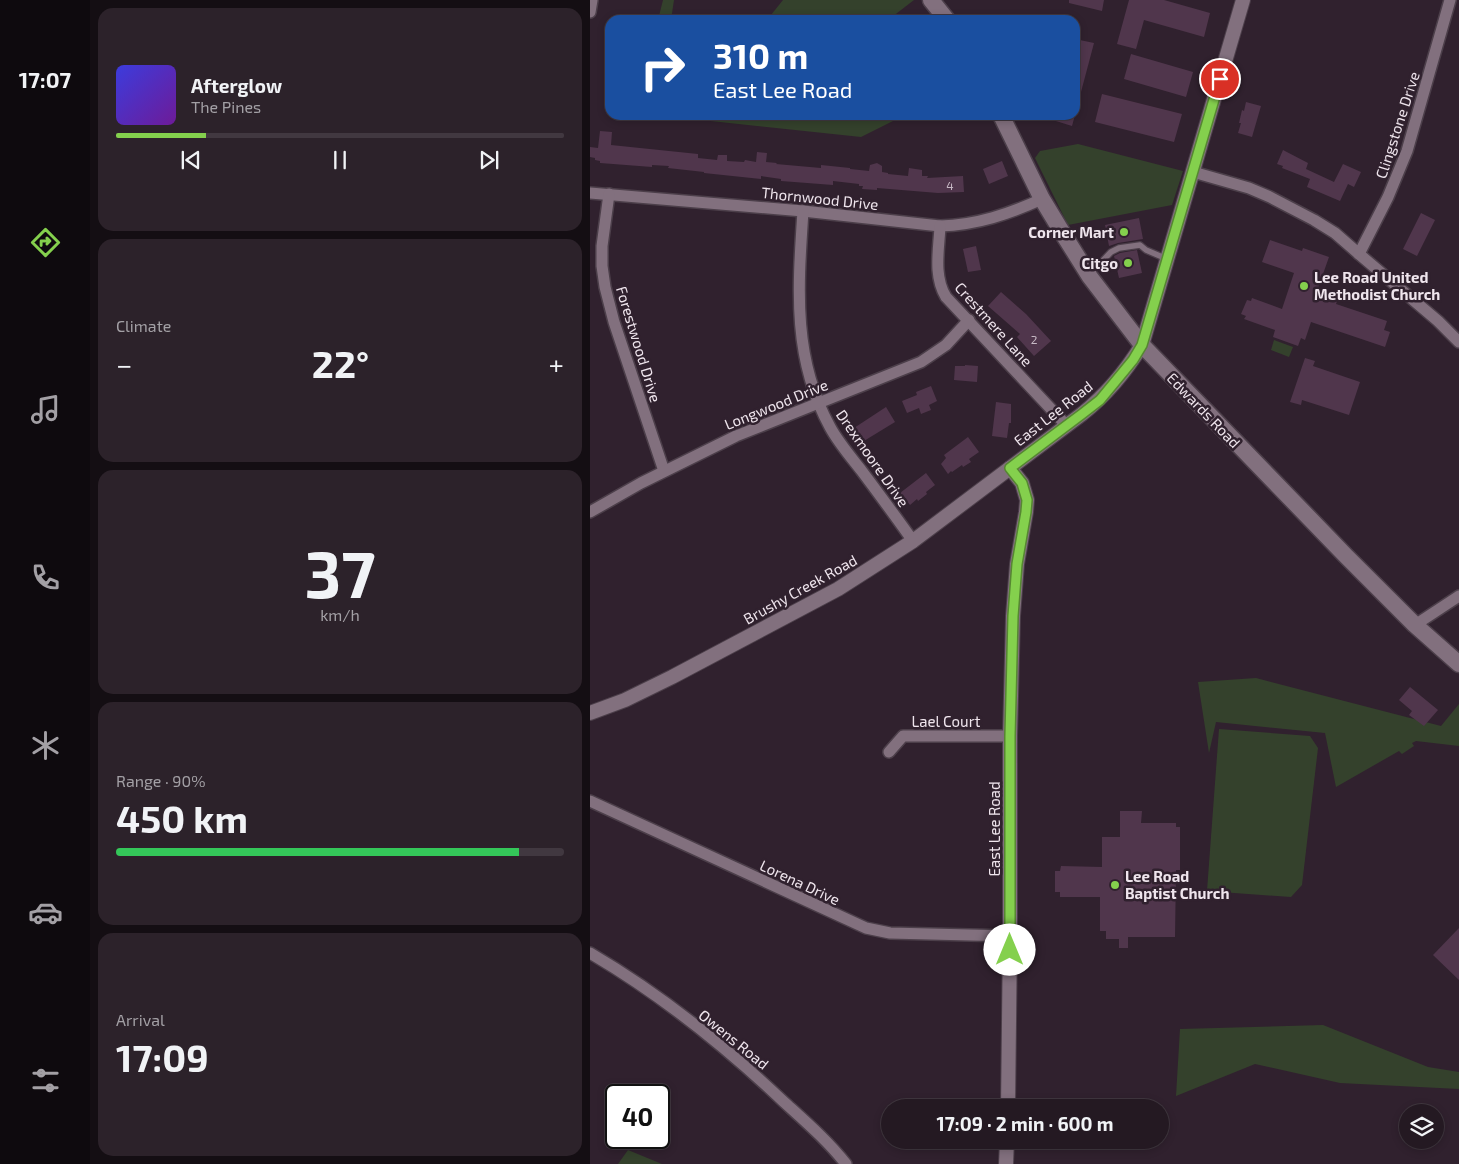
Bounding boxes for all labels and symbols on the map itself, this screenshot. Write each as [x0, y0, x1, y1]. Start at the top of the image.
pin [1199, 58, 1241, 100]
street label: Clingstone Drive [1371, 69, 1423, 181]
house number: 4 [946, 178, 954, 192]
street label: Thornwood Drive [761, 183, 879, 213]
place label: Corner Mart [1028, 223, 1114, 241]
marker: Corner Mart [1118, 226, 1130, 238]
place label: Citgo [1081, 254, 1118, 272]
marker: Citgo [1122, 257, 1134, 269]
place label: Lee Road United Methodist Church [1314, 268, 1440, 303]
street label: Crestmere Lane [952, 278, 1036, 370]
marker: Lee Road United Methodist Church [1298, 280, 1310, 292]
street label: Forestwood Drive [613, 284, 665, 404]
house number: 2 [1031, 332, 1038, 346]
street label: Edwards Road [1164, 369, 1244, 451]
street label: Longwood Drive [722, 375, 830, 433]
street label: East Lee Road [1010, 377, 1096, 449]
street label: Drexmoore Drive [833, 406, 913, 510]
street label: Brushy Creek Road [740, 550, 860, 628]
street label: Lael Court [912, 712, 981, 730]
street label: East Lee Road [985, 782, 1003, 877]
street label: Lorena Drive [757, 856, 843, 908]
place label: Lee Road Baptist Church [1125, 867, 1229, 902]
marker: Lee Road Baptist Church [1109, 879, 1121, 891]
position arrow [983, 923, 1035, 975]
street label: Owens Road [695, 1005, 773, 1073]
speed limit sign: 40 [605, 1084, 670, 1149]

